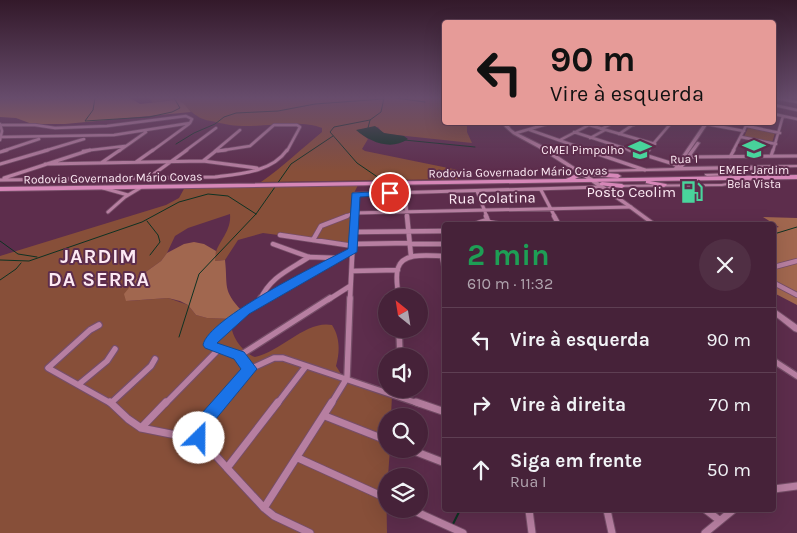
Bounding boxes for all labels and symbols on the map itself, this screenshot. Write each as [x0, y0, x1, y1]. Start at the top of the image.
school or university icon: EMEF Jardim Bela Vista [741, 136, 767, 162]
school or university icon: CMEI Pimpolho [627, 137, 653, 163]
place label: CMEI Pimpolho [541, 143, 624, 157]
street label: Rua 1 [670, 152, 698, 166]
street label: Rodovia Governador Mário Covas [428, 163, 608, 181]
place label: EMEF Jardim Bela Vista [719, 163, 789, 191]
street label: Rodovia Governador Mário Covas [23, 169, 203, 187]
pin [369, 172, 411, 214]
fuel station icon: Posto Ceolim [679, 179, 705, 205]
place label: Posto Ceolim [586, 183, 676, 201]
street label: Rua Colatina [448, 188, 536, 208]
district label: JARDIM DA SERRA [48, 245, 150, 291]
north arrow [378, 288, 428, 338]
position arrow [172, 411, 224, 463]

